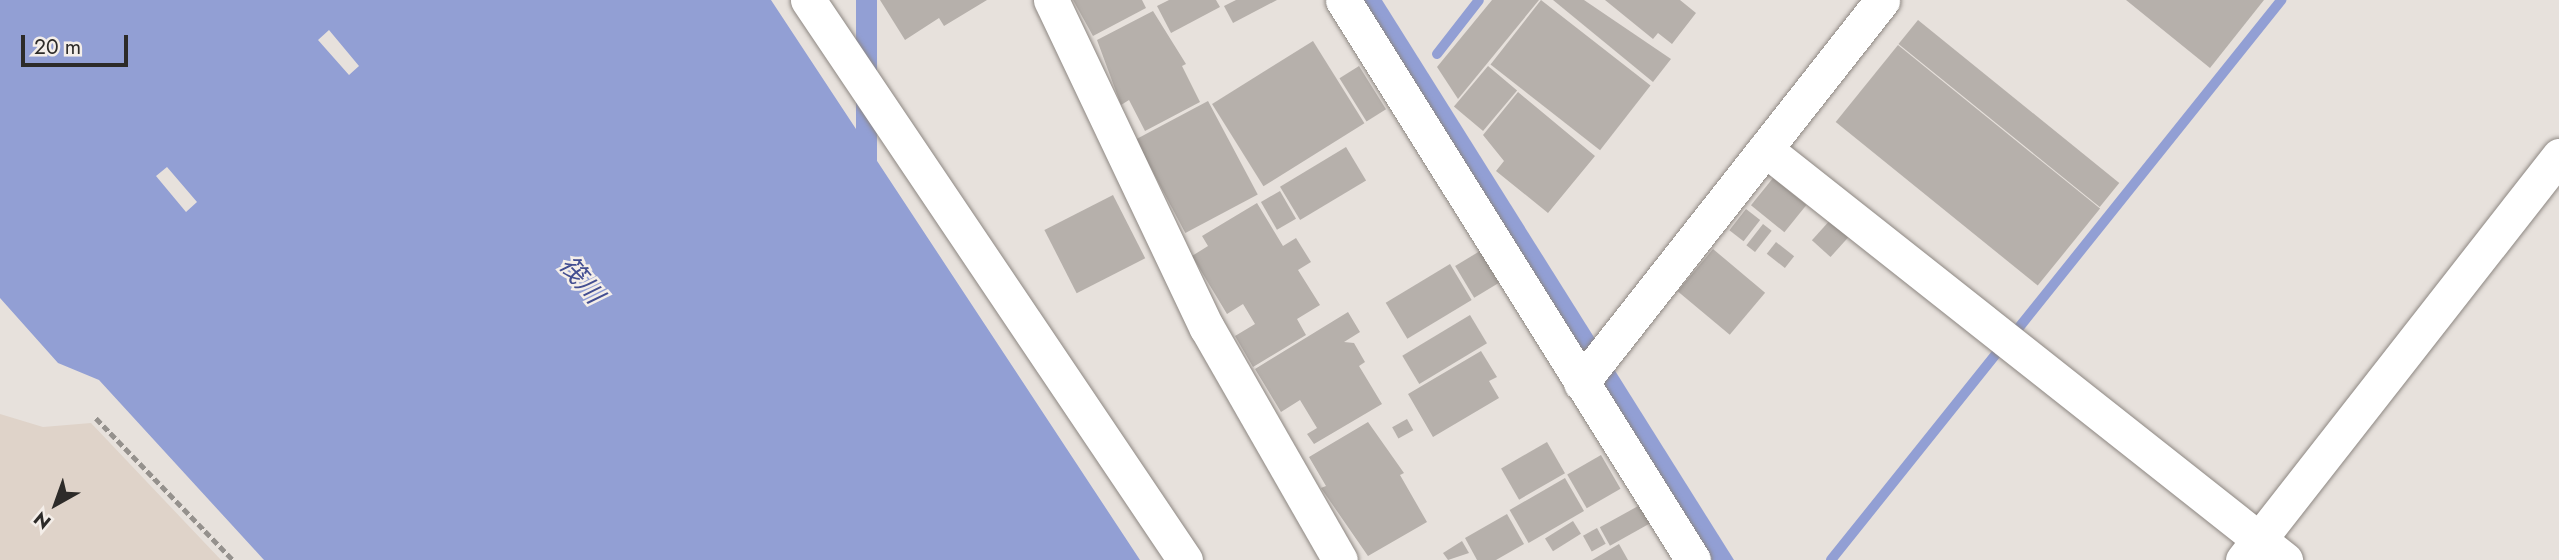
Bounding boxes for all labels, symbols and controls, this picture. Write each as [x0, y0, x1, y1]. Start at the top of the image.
scale bar [24, 21, 131, 65]
text: 20 m [34, 32, 81, 62]
water label: 筏川 [552, 250, 610, 310]
north arrow [21, 469, 91, 539]
text: N [28, 505, 57, 536]

